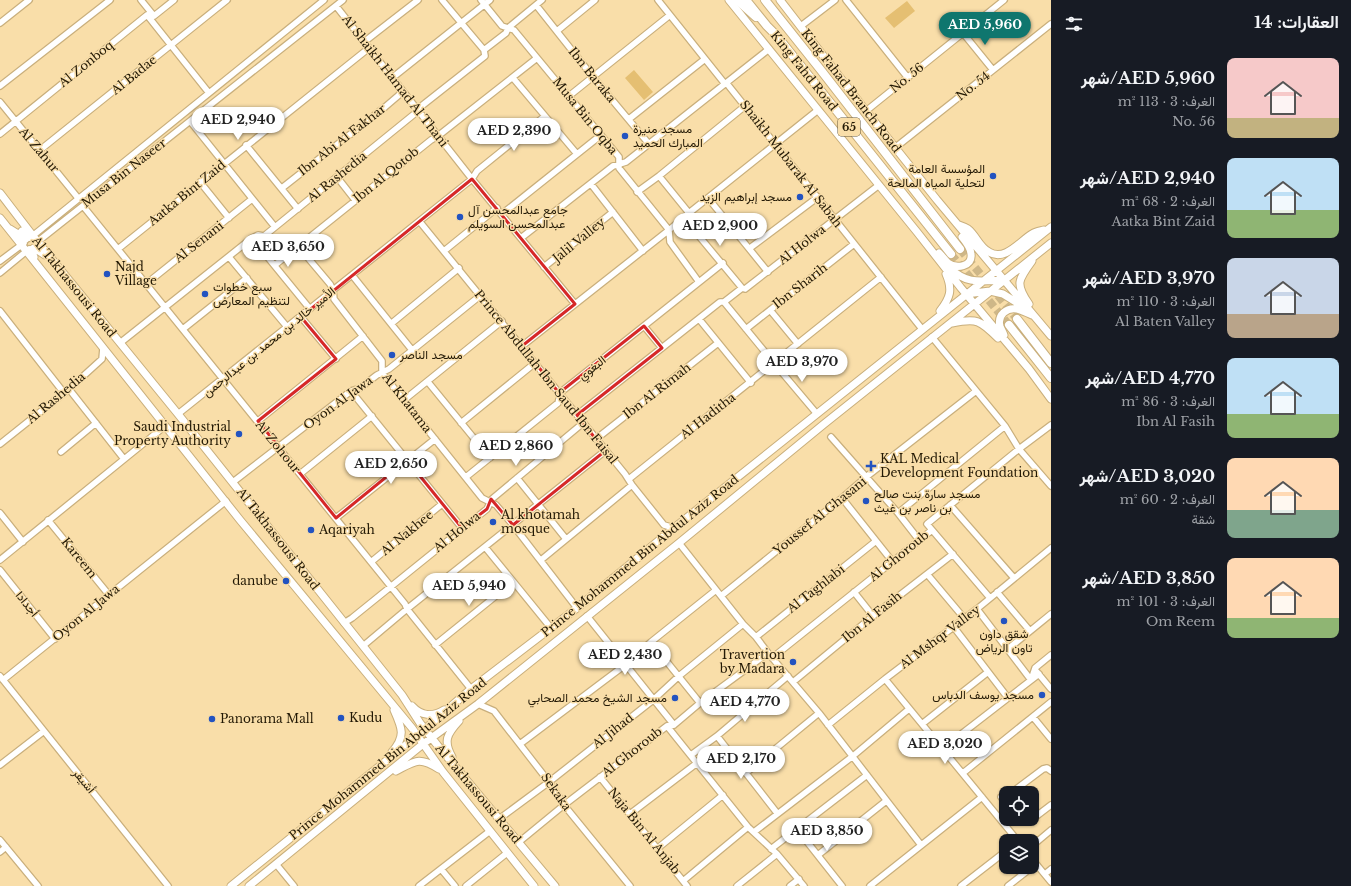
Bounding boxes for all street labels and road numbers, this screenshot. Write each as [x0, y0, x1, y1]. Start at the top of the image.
street label: Al Shaikh Hamad Al Thani [338, 11, 452, 150]
street label: King Fahad Branch Road [798, 26, 904, 156]
street label: King Fahd Road [768, 28, 841, 114]
street label: Al Zonboq [55, 37, 116, 91]
street label: Ibn Baraka [566, 44, 619, 106]
street label: Al Badae [107, 52, 160, 98]
street label: No. 56 [887, 59, 927, 96]
street label: No. 54 [953, 68, 993, 103]
street label: Musa Bin Oqba [550, 74, 621, 158]
street label: Shaikh Mubarak Al Sabah [737, 97, 846, 230]
street label: Ibn Abi Al Fakhar [295, 101, 389, 178]
road number: 65 [838, 118, 860, 136]
street label: Al Zahur [15, 123, 63, 176]
street label: Musa Bin Naseer [78, 135, 169, 210]
street label: Ibn Al Qotob [350, 143, 422, 206]
street label: Al Rashedia [303, 148, 370, 206]
street label: Aatka Bint Zaid [144, 157, 228, 229]
street label: Jalil Valley [548, 214, 608, 267]
street label: Al Senani [170, 218, 226, 266]
street label: Al Holwa [774, 221, 829, 268]
street label: Al Takhassousi Road [29, 233, 120, 340]
street label: Ibn Sharih [769, 260, 830, 312]
street label: الأمير خالد بن محمد بن عبدالرحمن [199, 283, 339, 401]
street label: Prince Abdullah Ibn Saud Ibn Faisal [472, 287, 621, 467]
street label: البغوي [575, 352, 610, 385]
street label: Ibn Al Rimah [620, 359, 694, 422]
street label: Al Rashedia [22, 368, 88, 427]
street label: Al Khatama [379, 369, 436, 436]
street label: Oyon Al Jawa [300, 372, 376, 433]
street label: Al Haditha [676, 389, 739, 442]
street label: Al Zohour [252, 416, 304, 476]
street label: Prince Mohammed Bin Abdul Aziz Road [538, 471, 741, 640]
street label: Youssef Al Ghasani [769, 473, 869, 558]
street label: Al Takhassousi Road [233, 484, 323, 593]
street label: Al Nakhee [377, 507, 436, 559]
street label: Al Holwa [430, 508, 483, 556]
street label: Al Ghoroub [865, 527, 932, 585]
street label: Kareem [58, 534, 100, 581]
street label: Al Taghlabi [783, 561, 848, 616]
street label: Oyon Al Jawa [49, 581, 123, 644]
street label: أجدادا [13, 588, 42, 620]
street label: Ibn Al Fasih [839, 588, 905, 645]
street label: Al Mshqr Valley [896, 601, 983, 672]
street label: Prince Mohammed Bin Abdul Aziz Road [286, 674, 489, 843]
street label: Al Jihad [588, 710, 636, 752]
street label: Al Ghoroub [598, 723, 665, 780]
street label: Al Takhassousi Road [432, 740, 524, 846]
street label: أشيقر [69, 765, 99, 797]
street label: Sekaka [538, 770, 575, 814]
street label: Naja Bin Al Anjab [605, 784, 684, 877]

